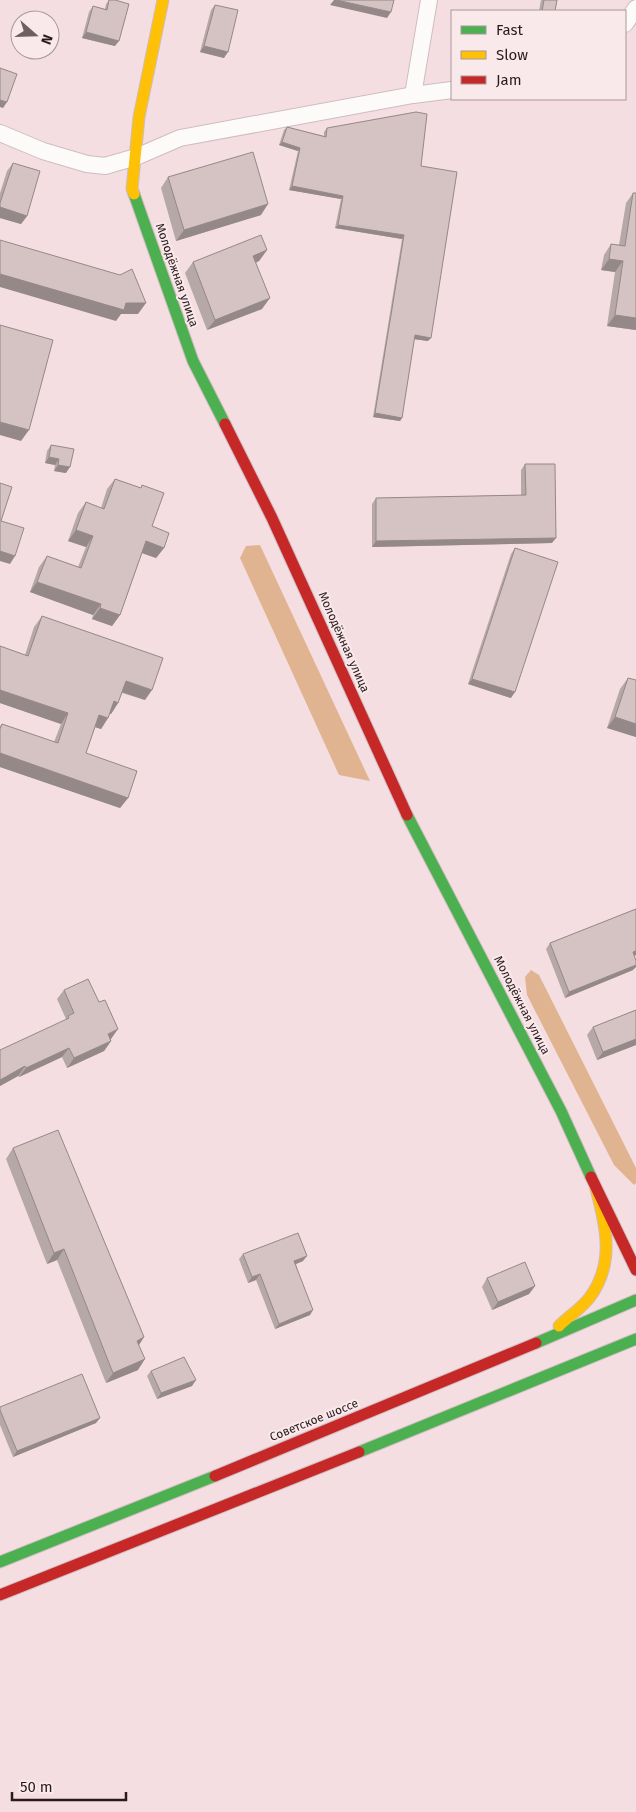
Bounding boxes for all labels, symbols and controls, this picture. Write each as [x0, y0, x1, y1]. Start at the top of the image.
north arrow [10, 10, 60, 60]
legend [451, 10, 626, 100]
text: Fast [496, 21, 523, 39]
text: N [37, 32, 56, 47]
text: Slow [496, 46, 528, 64]
text: Jam [496, 71, 522, 89]
street label: Молодёжная улица [153, 221, 201, 329]
street label: Молодёжная улица [316, 590, 372, 694]
street label: Молодёжная улица [491, 953, 553, 1057]
street label: Советское шоссе [268, 1396, 360, 1444]
scale bar [12, 1770, 126, 1802]
text: 50 m [20, 1778, 53, 1796]

